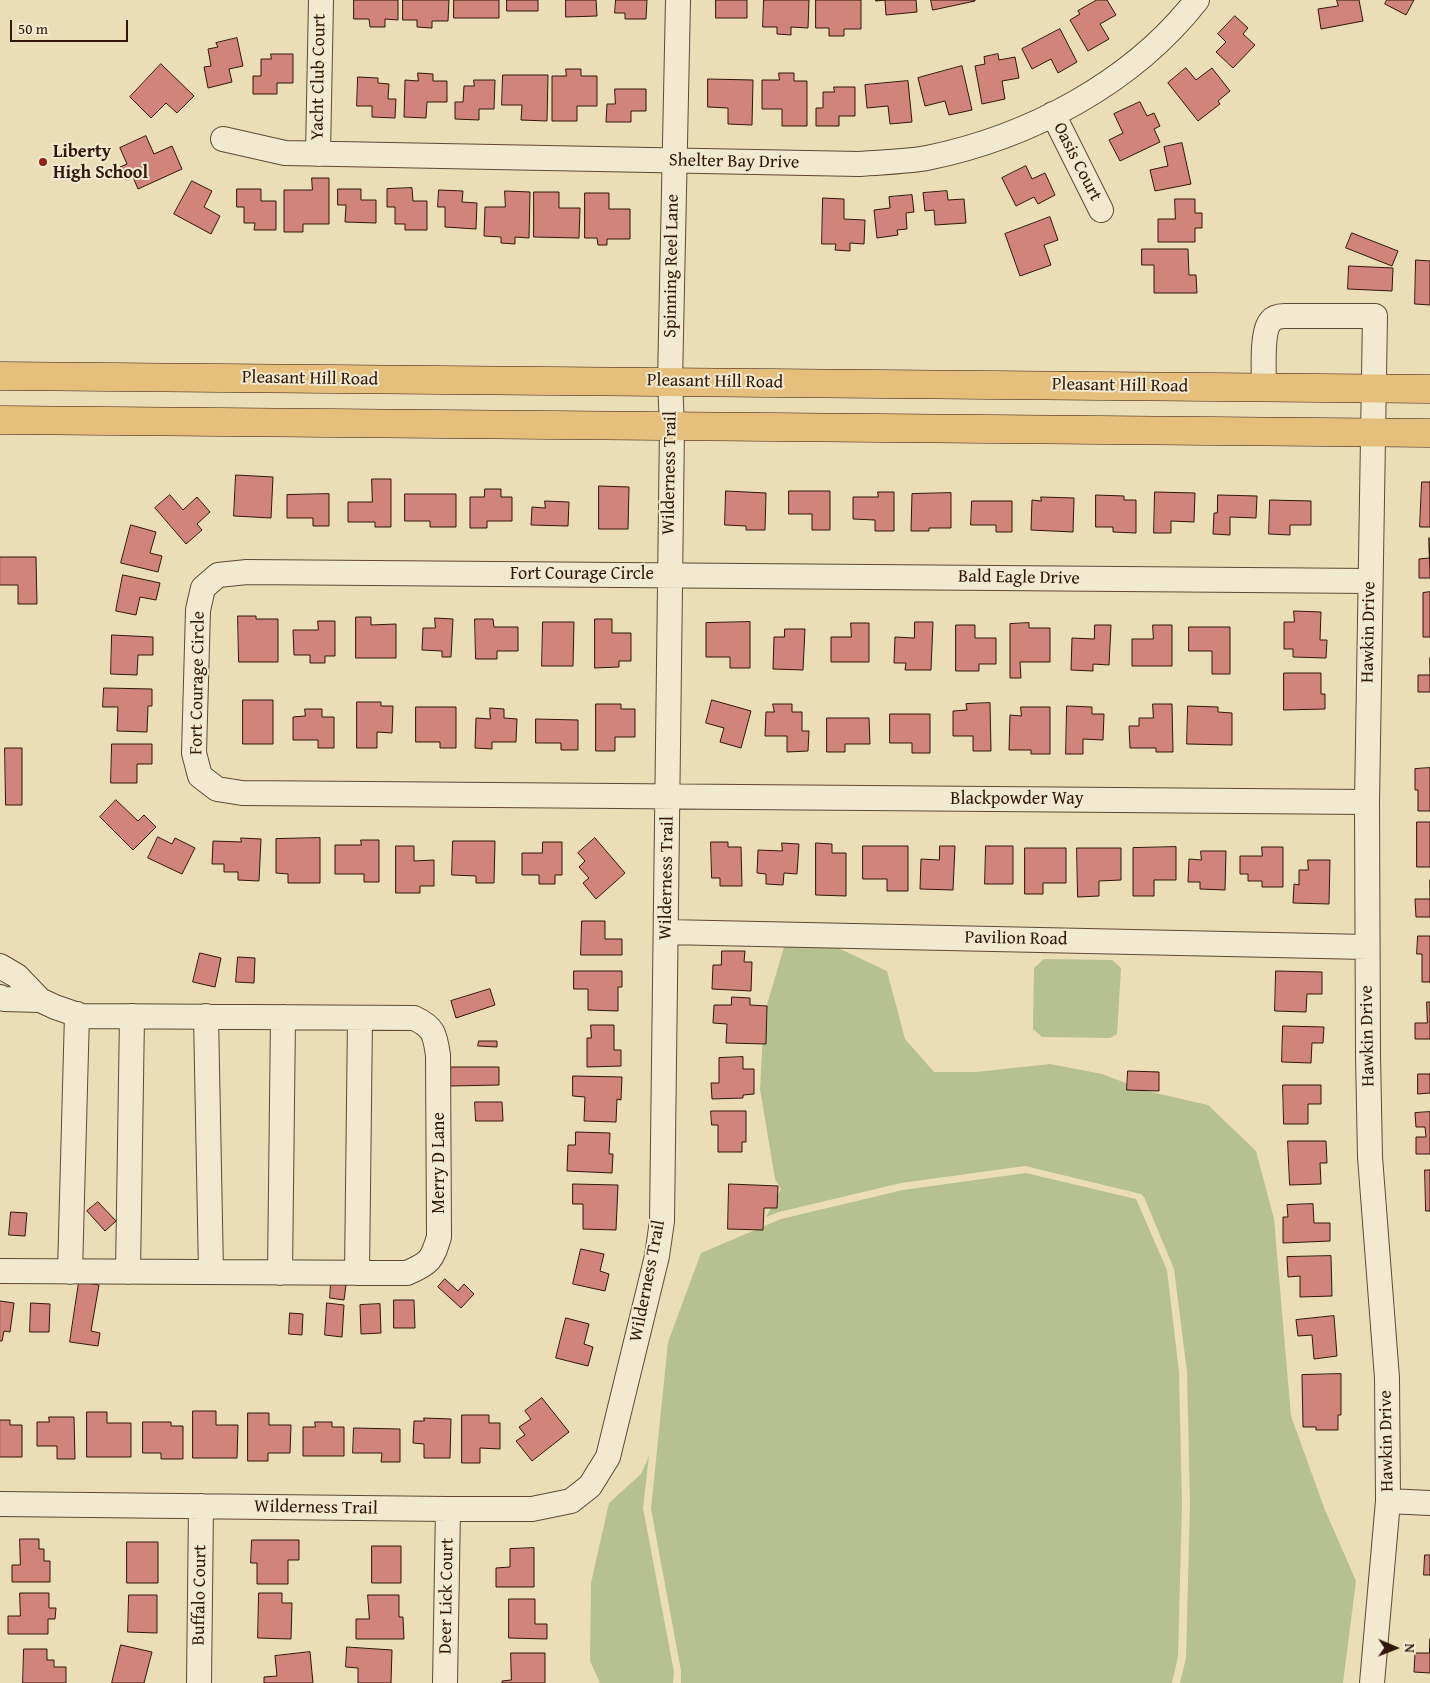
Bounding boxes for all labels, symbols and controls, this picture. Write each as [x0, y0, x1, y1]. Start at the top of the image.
scale bar [12, 10, 130, 42]
street label: Yacht Club Court [307, 13, 331, 141]
text: 50 m [18, 18, 48, 39]
street label: Oasis Court [1048, 119, 1106, 205]
place label: Liberty High School [53, 141, 148, 183]
street label: Shelter Bay Drive [669, 150, 799, 174]
marker: Liberty High School [37, 156, 49, 168]
street label: Spinning Reel Lane [660, 194, 684, 338]
street label: Pleasant Hill Road [242, 367, 378, 391]
street label: Pleasant Hill Road [647, 370, 783, 394]
street label: Pleasant Hill Road [1052, 374, 1188, 398]
street label: Wilderness Trail [658, 411, 682, 535]
street label: Fort Courage Circle [510, 563, 654, 585]
street label: Bald Eagle Drive [958, 566, 1080, 590]
street label: Hawkin Drive [1357, 581, 1381, 683]
street label: Fort Courage Circle [186, 611, 210, 755]
street label: Blackpowder Way [950, 788, 1084, 810]
street label: Wilderness Trail [655, 816, 679, 940]
street label: Pavilion Road [964, 927, 1068, 951]
street label: Hawkin Drive [1356, 985, 1380, 1087]
street label: Merry D Lane [428, 1112, 450, 1214]
street label: Wilderness Trail [626, 1218, 670, 1344]
street label: Hawkin Drive [1375, 1390, 1399, 1492]
street label: Wilderness Trail [254, 1496, 378, 1520]
street label: Deer Lick Court [435, 1538, 459, 1654]
street label: Buffalo Court [188, 1544, 212, 1646]
north arrow [1370, 1623, 1420, 1673]
text: N [1400, 1643, 1420, 1653]

